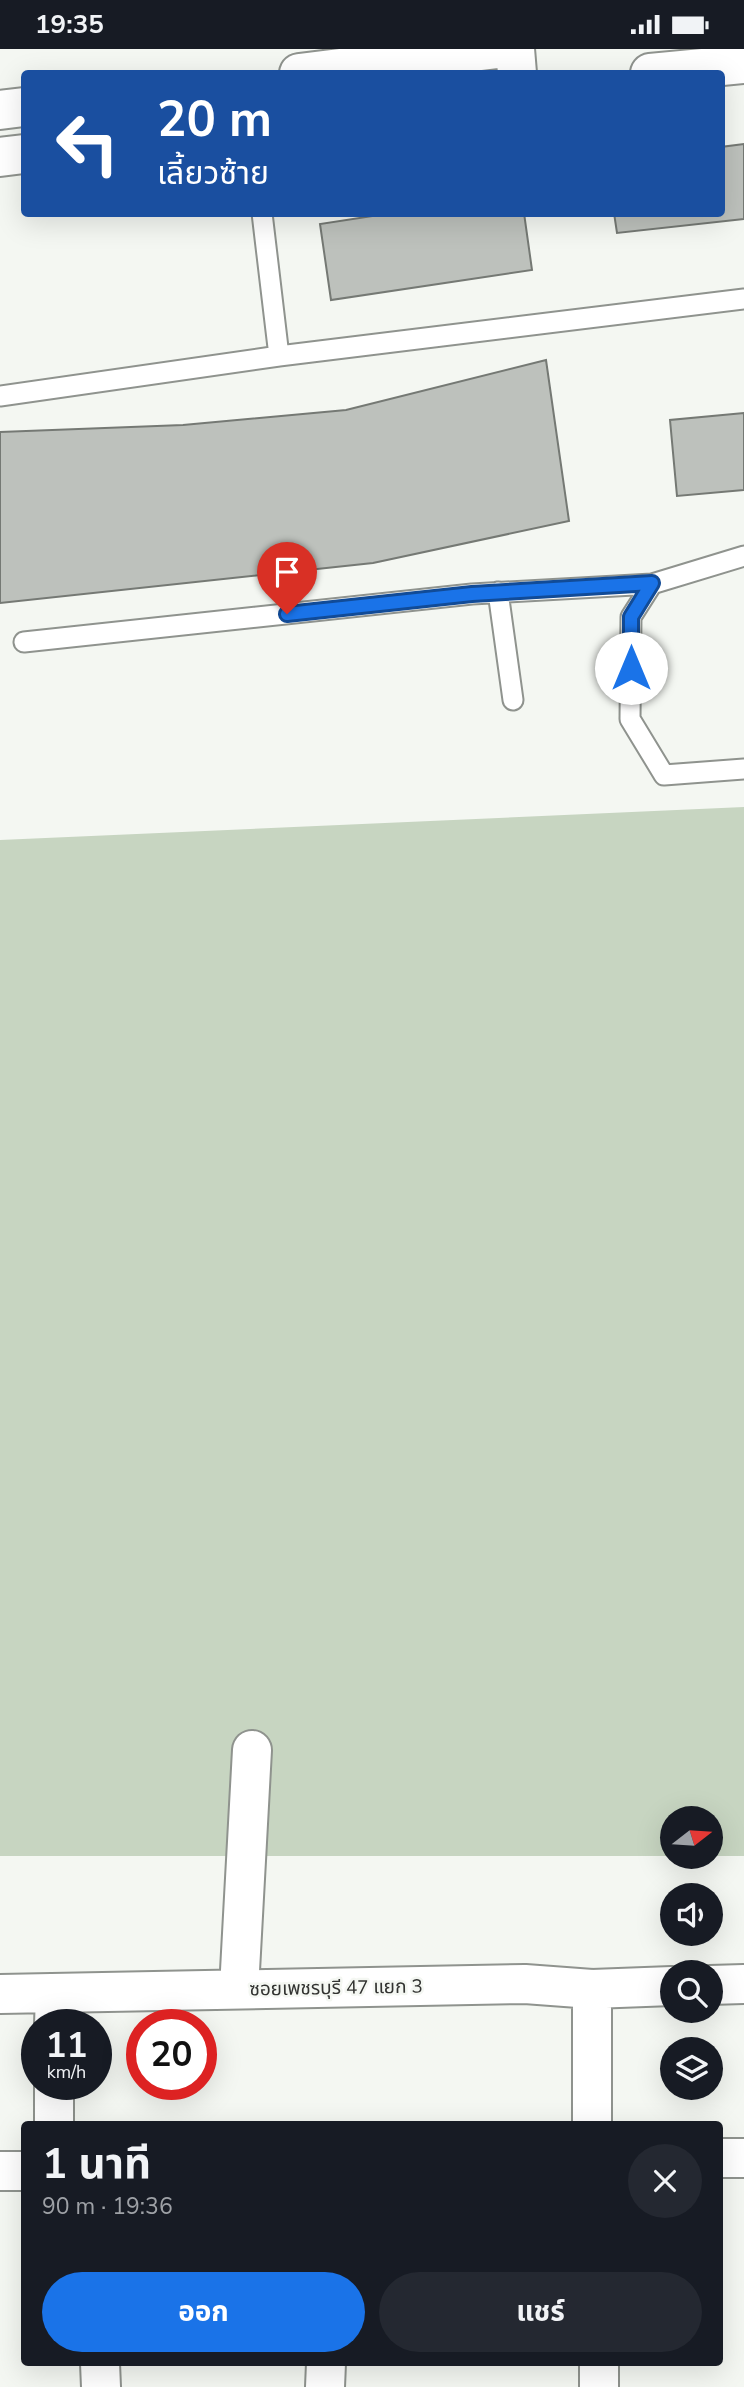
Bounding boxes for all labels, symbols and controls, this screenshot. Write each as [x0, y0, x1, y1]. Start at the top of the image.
text: 19:35 [35, 7, 104, 42]
text: 20 m [157, 86, 272, 153]
icon: left [42, 98, 133, 189]
text: เลี้ยวซ้าย [157, 152, 269, 195]
pin [257, 542, 317, 614]
icon: arrive [268, 553, 306, 591]
position arrow [594, 631, 668, 705]
north arrow [660, 1806, 723, 1869]
map controls [660, 1806, 723, 2100]
button: sound [660, 1883, 723, 1946]
button: search [660, 1960, 723, 2023]
street label: ซอยเพชรบุรี 47 แยก 3 [249, 1973, 423, 2003]
speed limit sign: 20 [126, 2009, 217, 2100]
text: 11 [45, 2022, 88, 2069]
button: layers [660, 2037, 723, 2100]
text: km/h [47, 2060, 86, 2084]
text: 1 นาที [42, 2136, 151, 2193]
button: close [628, 2144, 702, 2218]
text: 90 m · 19:36 [42, 2191, 173, 2222]
button: ออก [42, 2272, 365, 2352]
button: แชร์ [379, 2272, 702, 2352]

